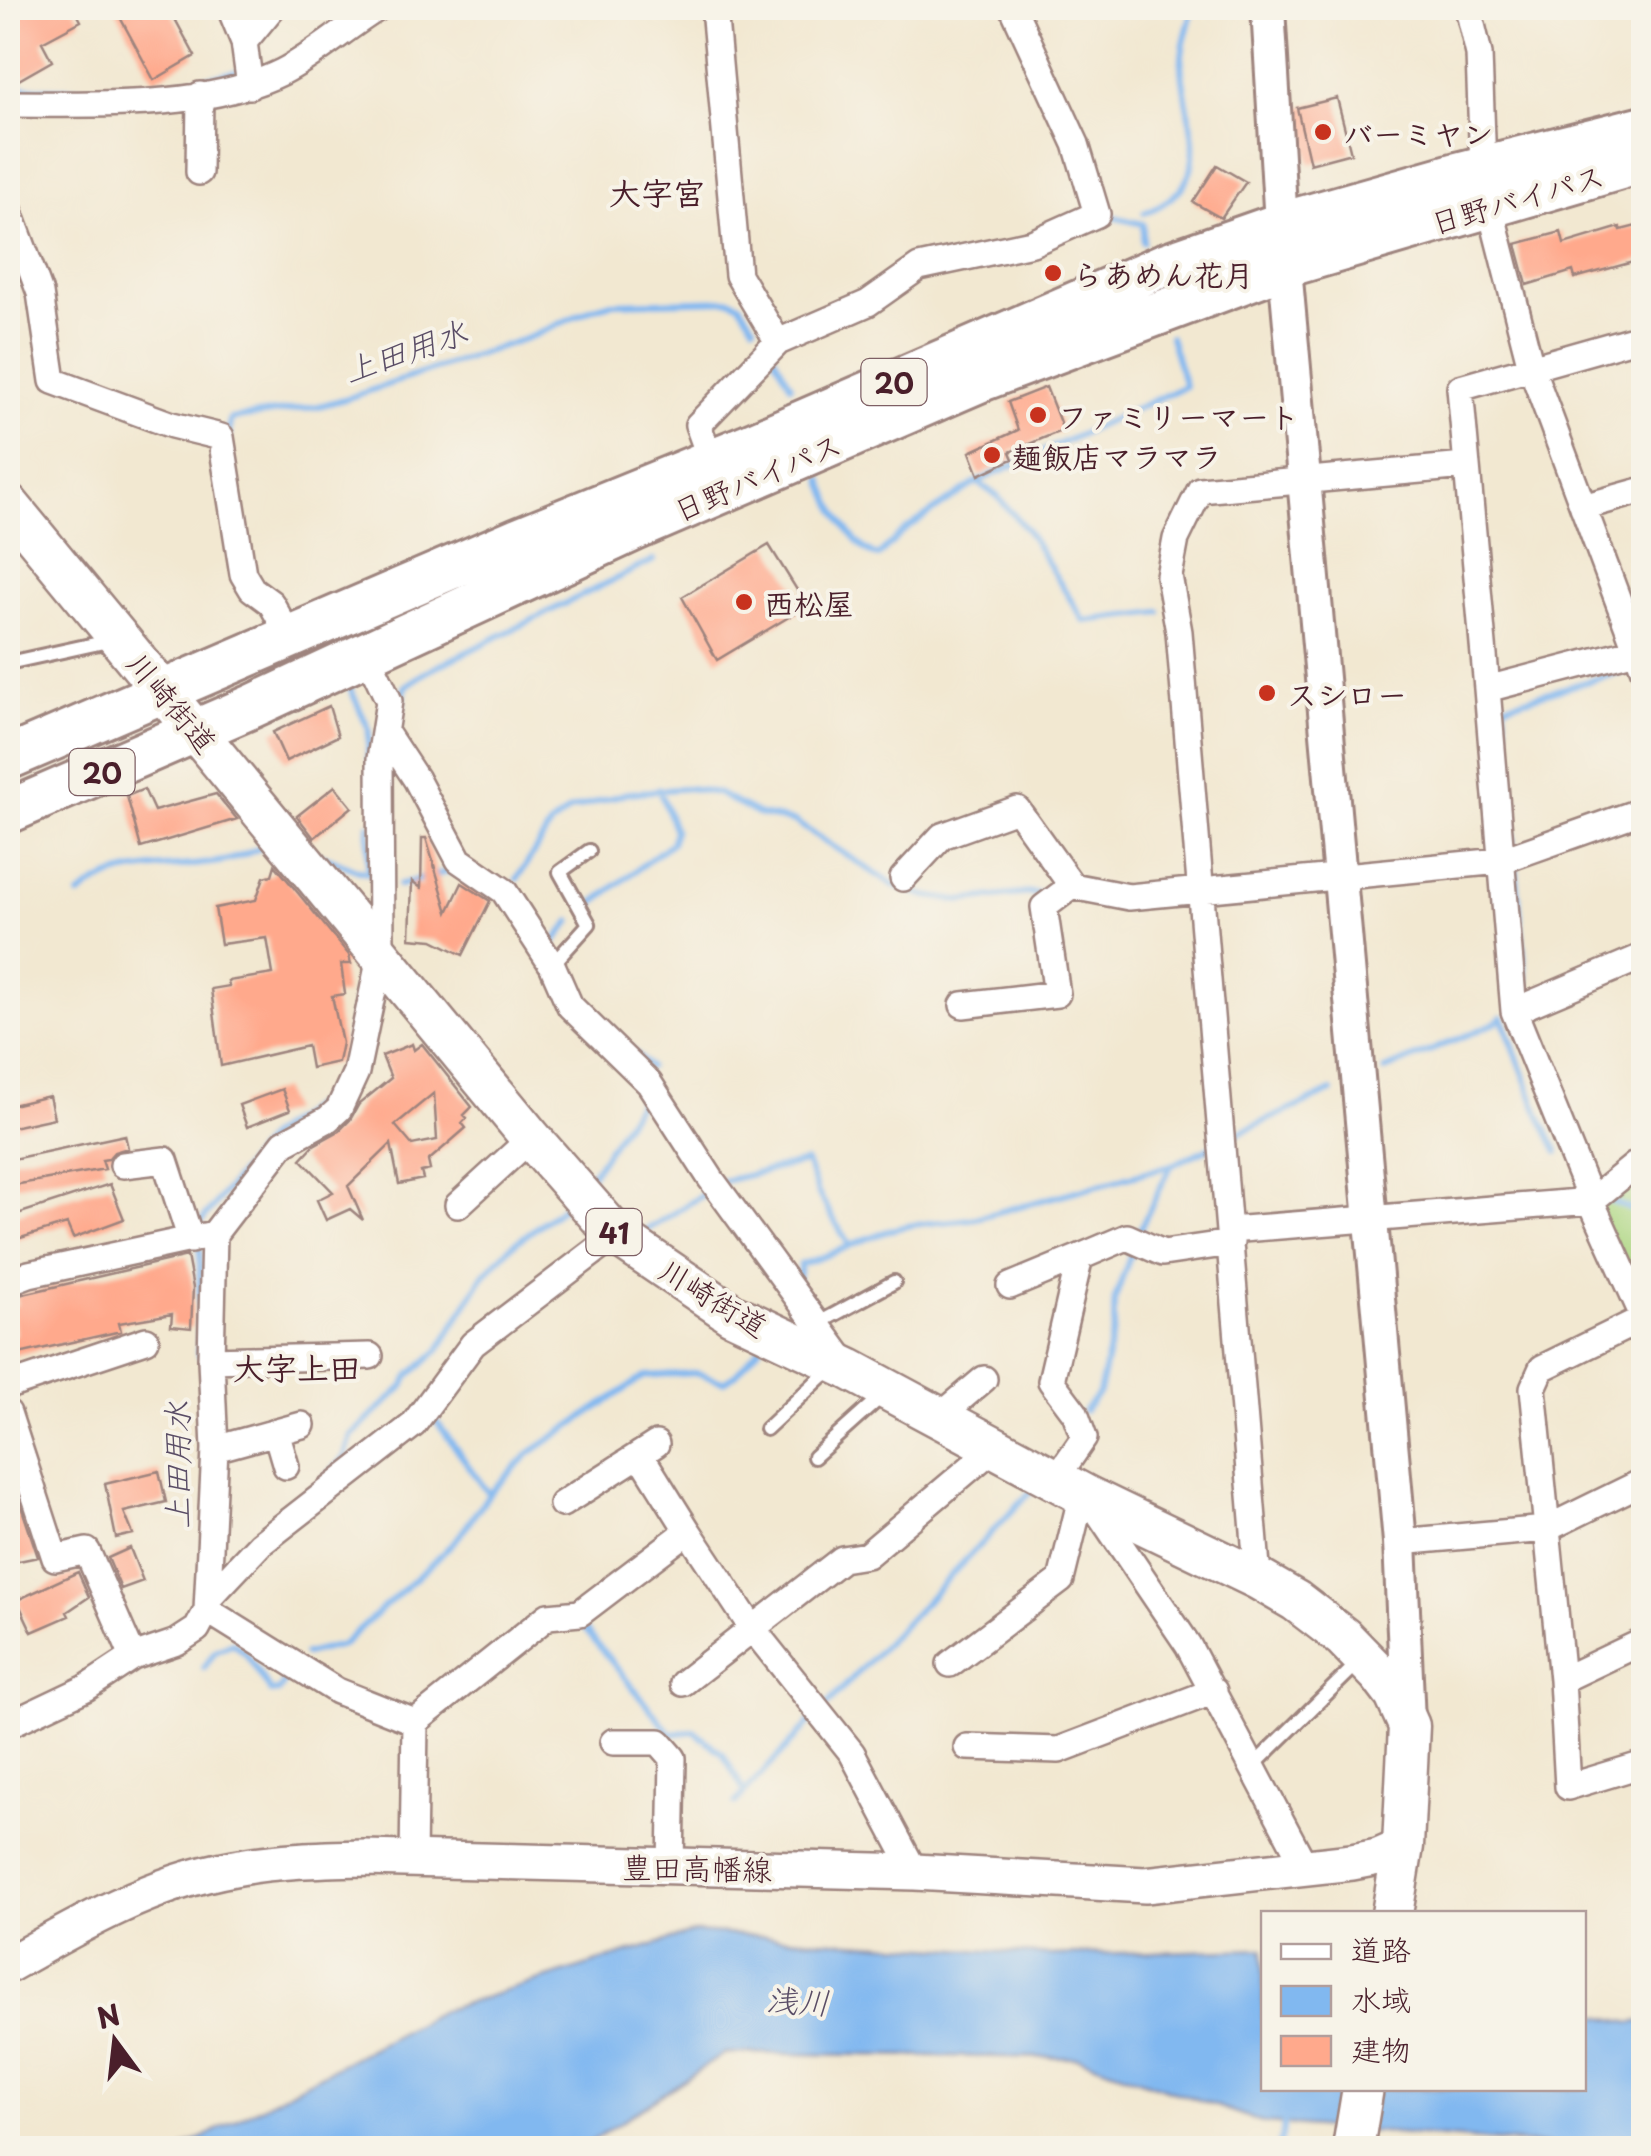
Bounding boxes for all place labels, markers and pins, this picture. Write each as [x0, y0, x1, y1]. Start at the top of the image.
place label: バーミヤン [1343, 110, 1494, 155]
marker: バーミヤン [1312, 121, 1334, 143]
place label: らあめん花月 [1073, 251, 1254, 296]
marker: らあめん花月 [1042, 262, 1064, 284]
place label: ファミリーマート [1058, 393, 1299, 438]
marker: ファミリーマート [1027, 404, 1049, 426]
place label: 麺飯店マラマラ [1012, 433, 1222, 478]
marker: 麺飯店マラマラ [981, 444, 1003, 466]
place label: 西松屋 [764, 580, 854, 625]
marker: 西松屋 [733, 591, 755, 613]
place label: スシロー [1287, 671, 1407, 716]
marker: スシロー [1256, 682, 1278, 704]

